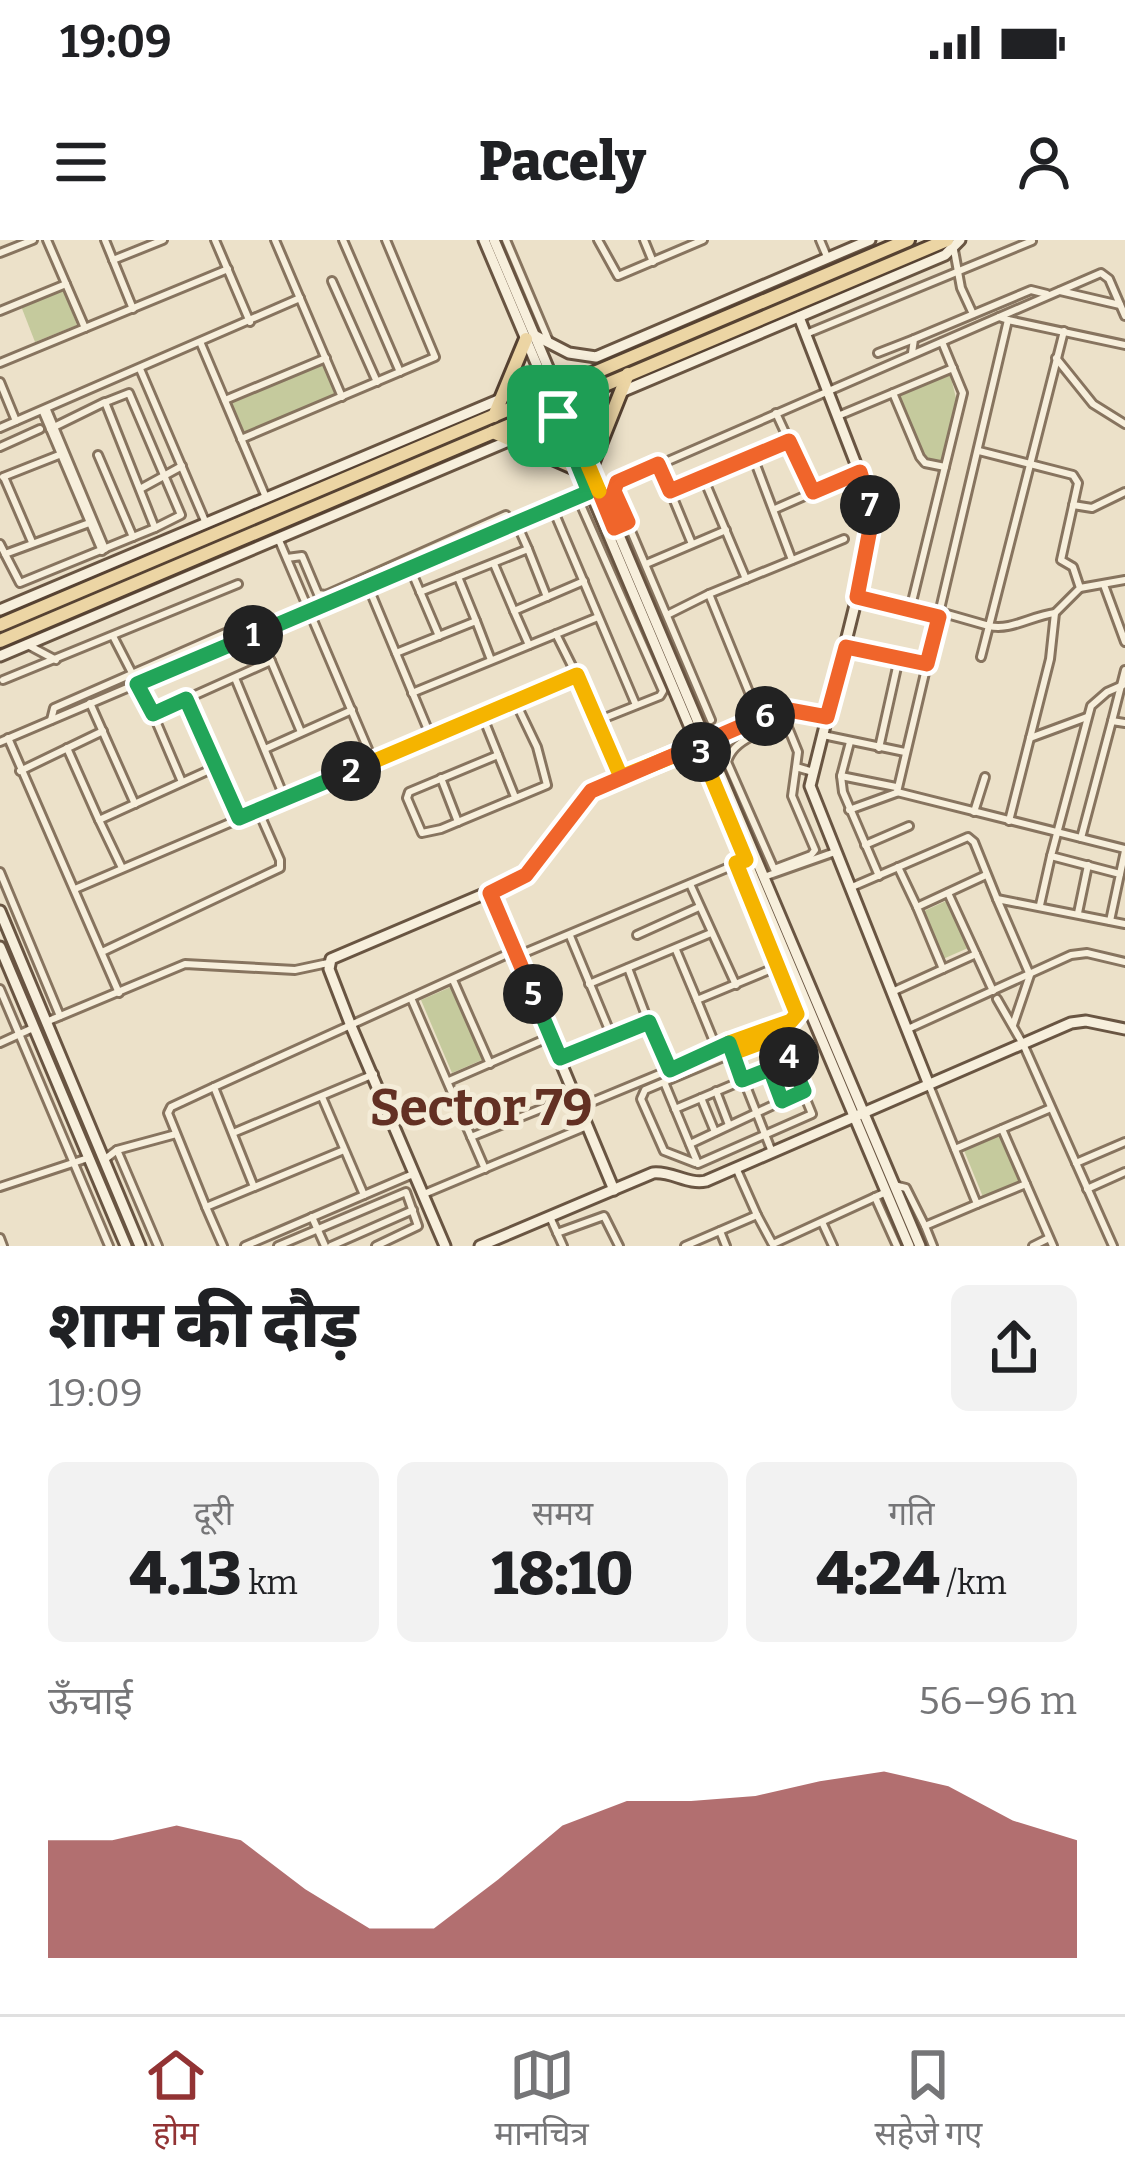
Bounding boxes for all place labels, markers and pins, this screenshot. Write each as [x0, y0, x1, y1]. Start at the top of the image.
pin [507, 365, 609, 467]
pin: 7 [840, 475, 900, 535]
pin: 1 [223, 605, 283, 665]
pin: 6 [735, 686, 795, 746]
pin: 3 [671, 722, 731, 782]
pin: 2 [321, 741, 381, 801]
pin: 5 [503, 964, 563, 1024]
pin: 4 [759, 1027, 819, 1087]

